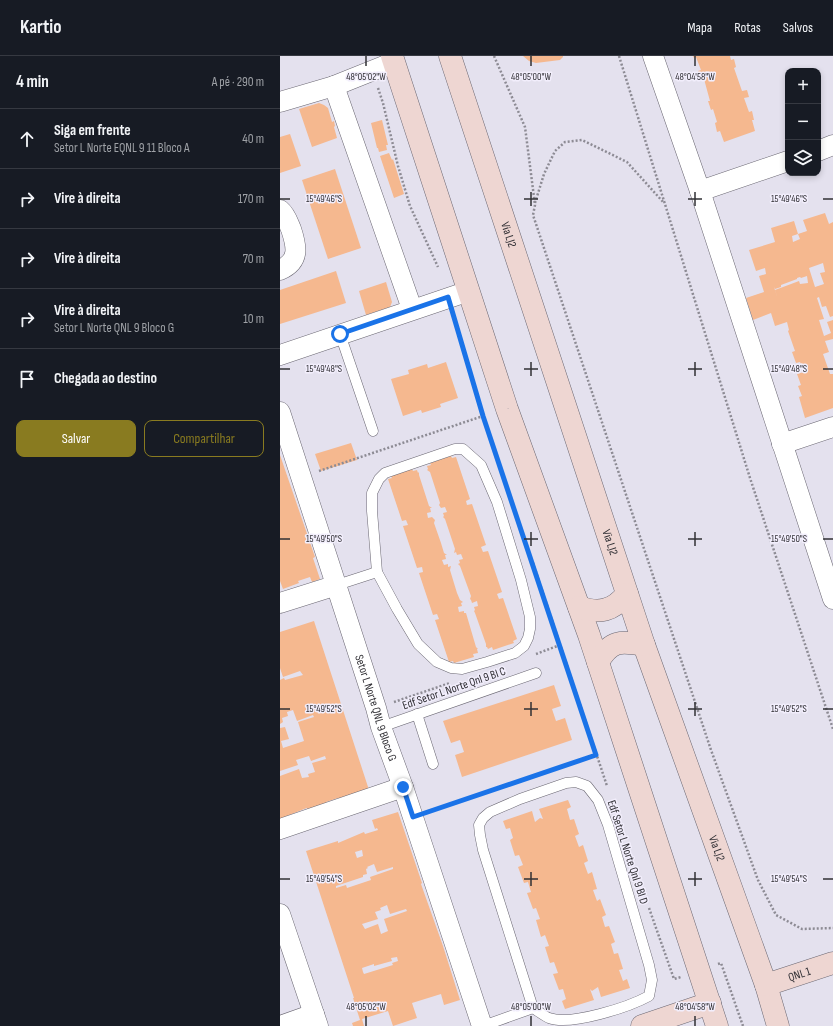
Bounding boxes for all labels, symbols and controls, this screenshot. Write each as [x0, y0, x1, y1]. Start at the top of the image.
text: Kartio [20, 16, 62, 39]
text: Mapa [687, 19, 712, 36]
text: Rotas [734, 19, 761, 36]
text: Salvos [783, 19, 813, 36]
map controls [785, 68, 821, 176]
button: + [785, 68, 821, 104]
text: 48°05'02"W [346, 71, 386, 83]
text: 48°05'00"W [511, 71, 551, 83]
text: 48°04'58"W [675, 71, 715, 83]
text: 4 min [16, 72, 49, 92]
text: A pé · 290 m [212, 74, 264, 90]
button: − [785, 104, 821, 140]
text: Siga em frente [54, 121, 131, 140]
icon: ahead [16, 128, 38, 150]
text: 40 m [242, 131, 264, 147]
text: Setor L Norte EQNL 9 11 Bloco A [54, 140, 190, 156]
button: layers [785, 140, 821, 176]
icon: right [16, 188, 38, 210]
text: Vire à direita [54, 189, 121, 208]
text: 170 m [238, 191, 264, 207]
text: 15°49'46"S [306, 193, 342, 205]
text: 15°49'46"S [771, 193, 807, 205]
street label: Via LJ2 [497, 220, 520, 250]
icon: right [16, 248, 38, 270]
text: Vire à direita [54, 249, 121, 268]
text: 70 m [243, 251, 264, 267]
text: Vire à direita [54, 301, 121, 320]
icon: right [16, 308, 38, 330]
text: 10 m [243, 311, 264, 327]
text: Setor L Norte QNL 9 Bloco G [54, 320, 174, 336]
route start [331, 325, 349, 343]
text: 15°49'48"S [306, 363, 342, 375]
text: 15°49'48"S [771, 363, 807, 375]
icon: arrive [16, 368, 38, 390]
text: Chegada ao destino [54, 369, 157, 388]
button: Salvar [16, 420, 136, 457]
button: Compartilhar [144, 420, 264, 457]
street label: Via LJ2 [598, 528, 621, 557]
text: 15°49'50"S [306, 533, 342, 545]
text: 15°49'50"S [771, 533, 807, 545]
street label: Setor L Norte QNL 9 Bloco G [351, 653, 400, 763]
street label: Edf Setor L Norte Qnl 9 BI C [401, 664, 508, 713]
text: 15°49'52"S [306, 703, 342, 715]
text: 15°49'52"S [771, 703, 807, 715]
route end [394, 778, 412, 796]
street label: Edf Setor L Norte Qnl 9 BI D [604, 798, 651, 906]
street label: Via LJ2 [705, 834, 728, 863]
text: 15°49'54"S [306, 873, 342, 885]
text: 15°49'54"S [771, 873, 807, 885]
street label: QNL 1 [786, 964, 813, 985]
text: 48°05'02"W [346, 1001, 386, 1013]
text: 48°05'00"W [511, 1001, 551, 1013]
text: 48°04'58"W [675, 1001, 715, 1013]

